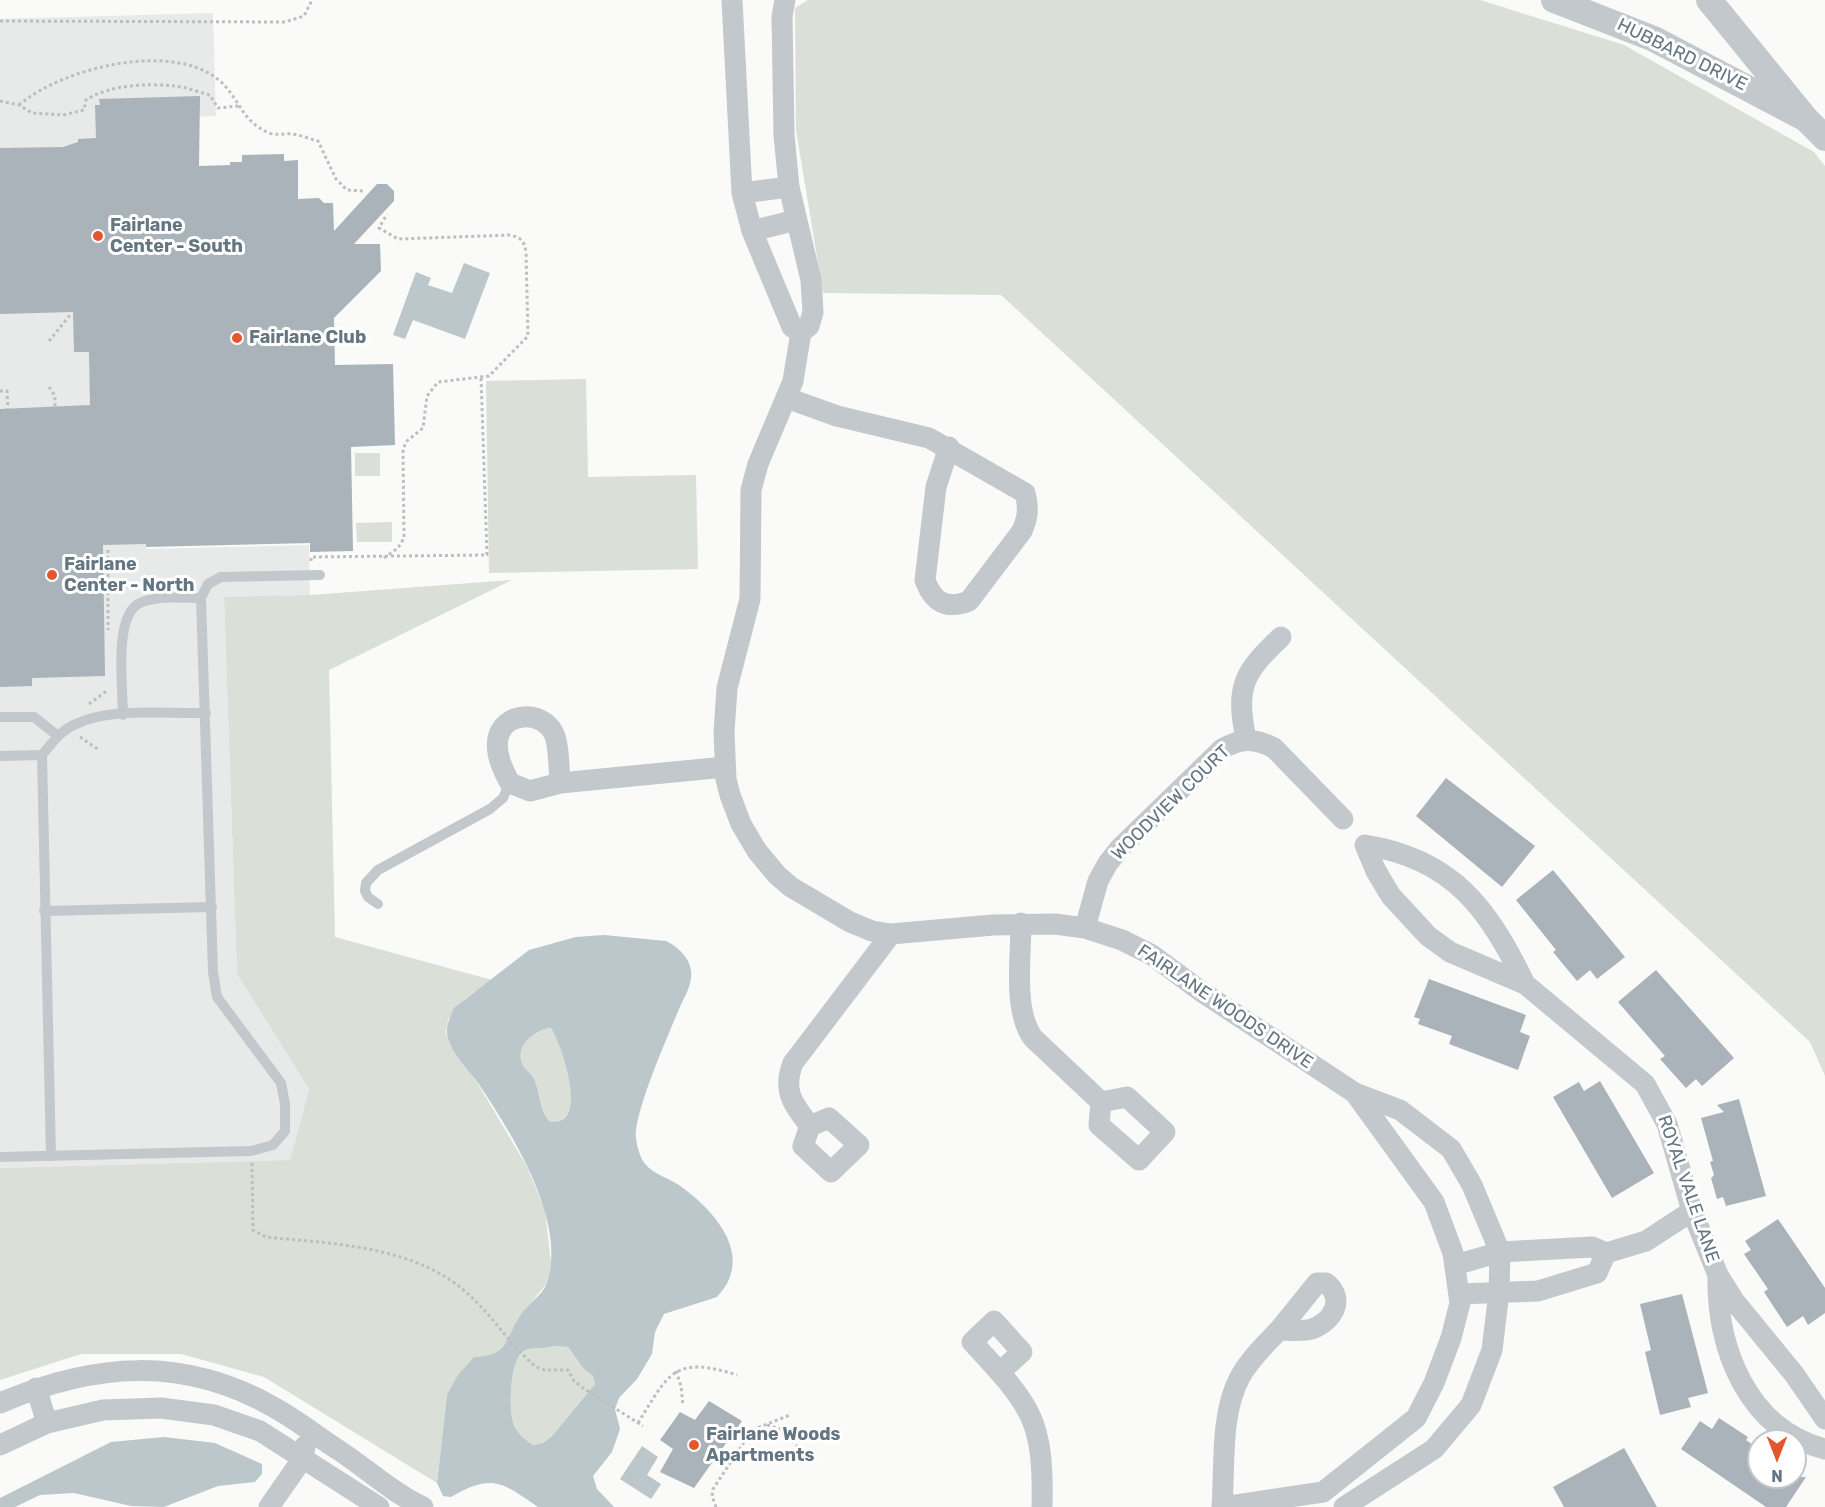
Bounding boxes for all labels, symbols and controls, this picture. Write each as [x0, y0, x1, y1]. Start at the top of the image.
street label: HUBBARD DRIVE [1614, 14, 1750, 96]
place label: Fairlane Center - South [110, 215, 243, 258]
marker: Fairlane Center - South [91, 229, 105, 243]
place label: Fairlane Club [249, 327, 366, 349]
marker: Fairlane Club [230, 331, 244, 345]
place label: Fairlane Center - North [64, 554, 195, 596]
marker: Fairlane Center - North [45, 568, 59, 582]
street label: WOODVIEW COURT [1107, 741, 1235, 865]
street label: FAIRLANE WOODS DRIVE [1133, 940, 1317, 1074]
street label: ROYAL VALE LANE [1653, 1112, 1723, 1266]
place label: Fairlane Woods Apartments [706, 1424, 840, 1466]
north arrow [1747, 1429, 1807, 1489]
marker: Fairlane Woods Apartments [687, 1438, 701, 1452]
text: N [1771, 1466, 1783, 1485]

